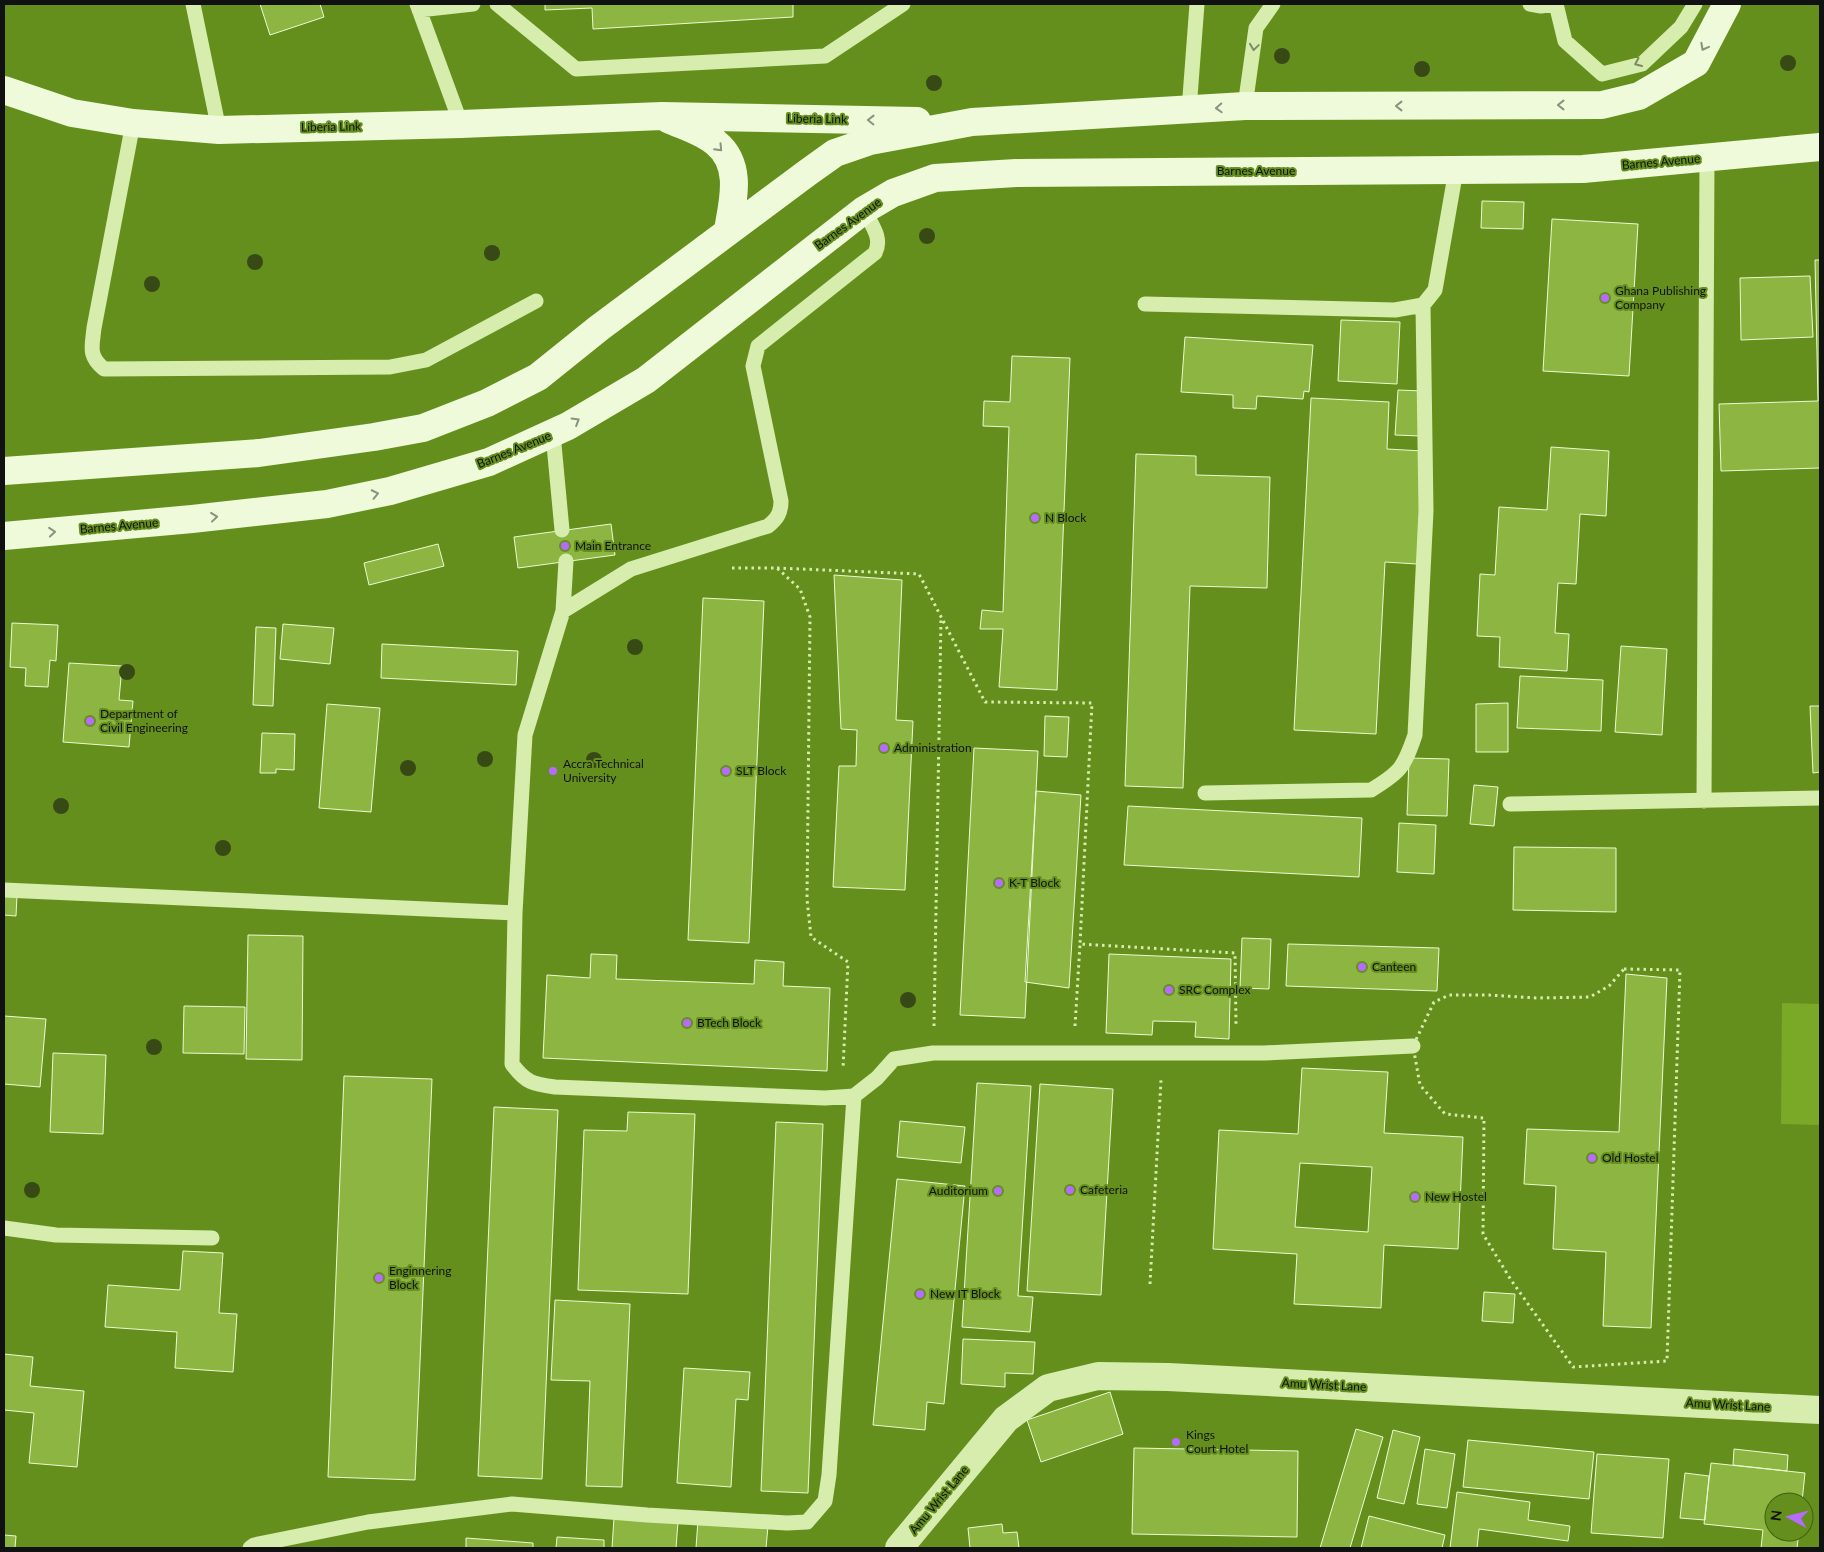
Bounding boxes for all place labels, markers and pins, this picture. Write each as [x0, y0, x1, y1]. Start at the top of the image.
place label: Ghana Publishing Company [1615, 283, 1706, 312]
marker: Ghana Publishing Company [1599, 292, 1611, 304]
place label: N Block [1045, 510, 1087, 525]
marker: N Block [1029, 512, 1041, 524]
place label: Main Entrance [575, 538, 651, 553]
marker: Main Entrance [559, 540, 571, 552]
place label: Department of Civil Engineering [100, 706, 188, 735]
marker: Department of Civil Engineering [84, 715, 96, 727]
place label: Administration [894, 740, 972, 755]
marker: Administration [878, 742, 890, 754]
place label: Accra Technical University [563, 756, 644, 785]
place label: SLT Block [736, 763, 787, 778]
marker: Accra Technical University [547, 765, 559, 777]
marker: SLT Block [720, 765, 732, 777]
place label: K-T Block [1009, 875, 1060, 890]
marker: K-T Block [993, 877, 1005, 889]
place label: Canteen [1372, 959, 1416, 974]
marker: Canteen [1356, 961, 1368, 973]
place label: SRC Complex [1179, 982, 1250, 997]
marker: SRC Complex [1163, 984, 1175, 996]
place label: BTech Block [697, 1015, 762, 1030]
marker: BTech Block [681, 1017, 693, 1029]
place label: Old Hostel [1602, 1150, 1659, 1165]
marker: Old Hostel [1586, 1152, 1598, 1164]
place label: Cafeteria [1080, 1182, 1128, 1197]
place label: Auditorium [929, 1183, 988, 1198]
marker: Cafeteria [1064, 1184, 1076, 1196]
marker: Auditorium [992, 1185, 1004, 1197]
place label: New Hostel [1425, 1189, 1487, 1204]
marker: New Hostel [1409, 1191, 1421, 1203]
place label: Enginnering Block [389, 1263, 452, 1292]
marker: Enginnering Block [373, 1272, 385, 1284]
place label: New IT Block [930, 1286, 1001, 1301]
marker: New IT Block [914, 1288, 926, 1300]
place label: Kings Court Hotel [1186, 1427, 1248, 1456]
marker: Kings Court Hotel [1170, 1436, 1182, 1448]

